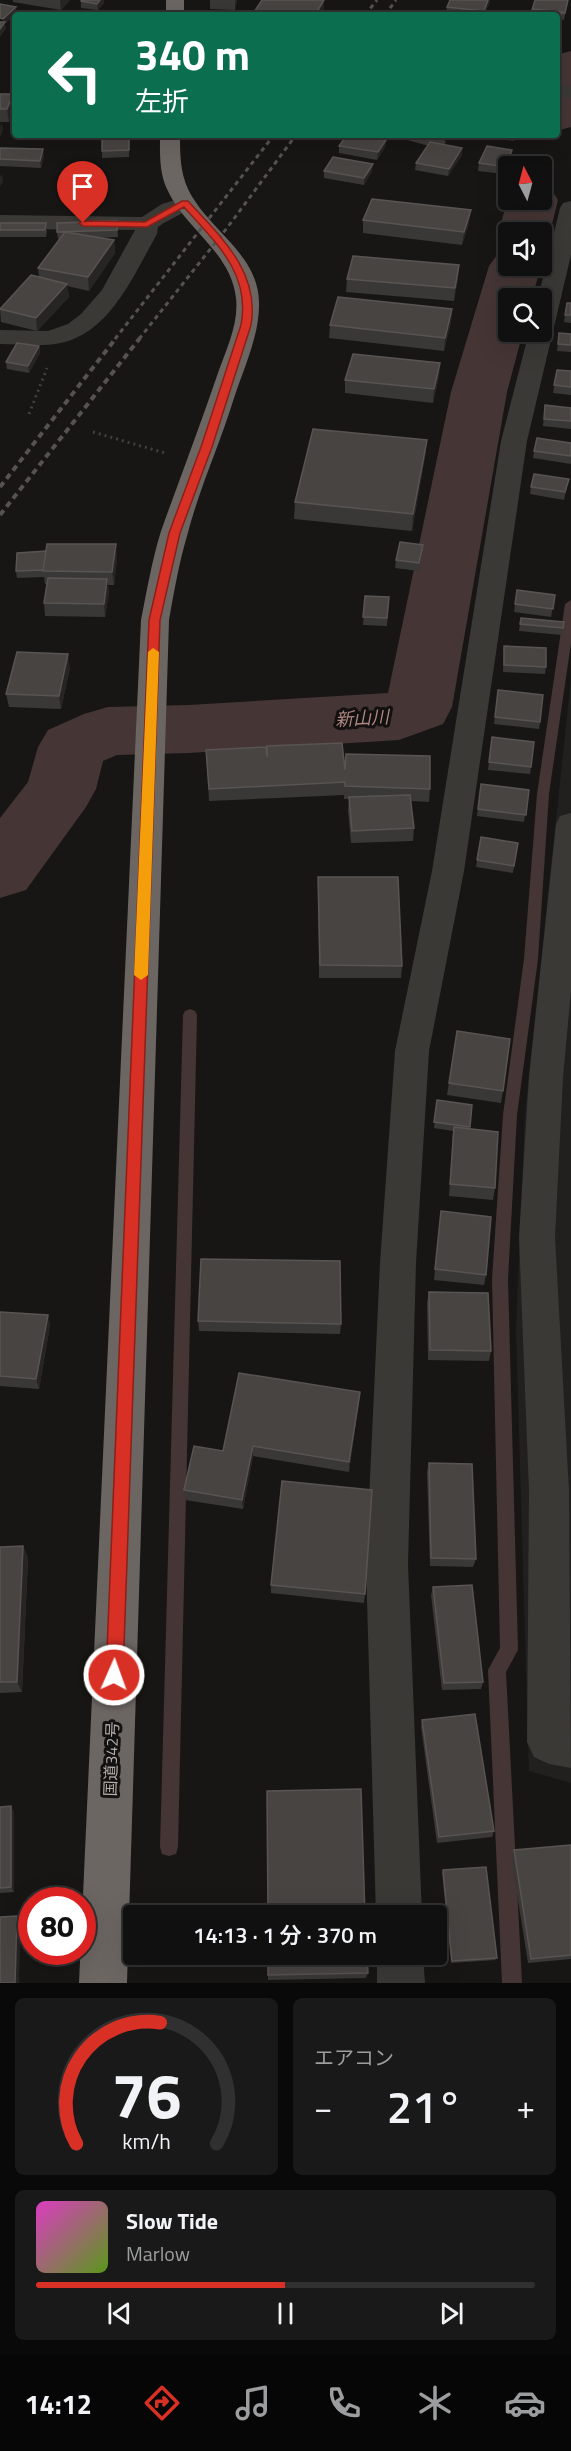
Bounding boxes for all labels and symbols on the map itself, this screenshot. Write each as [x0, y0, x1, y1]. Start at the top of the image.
north arrow [498, 156, 552, 210]
pin [57, 161, 108, 223]
water label: 新山川 [334, 703, 392, 733]
position arrow [82, 1643, 146, 1707]
street label: 国道342号 [98, 1721, 124, 1797]
speed limit sign: 80 [18, 1887, 96, 1965]

